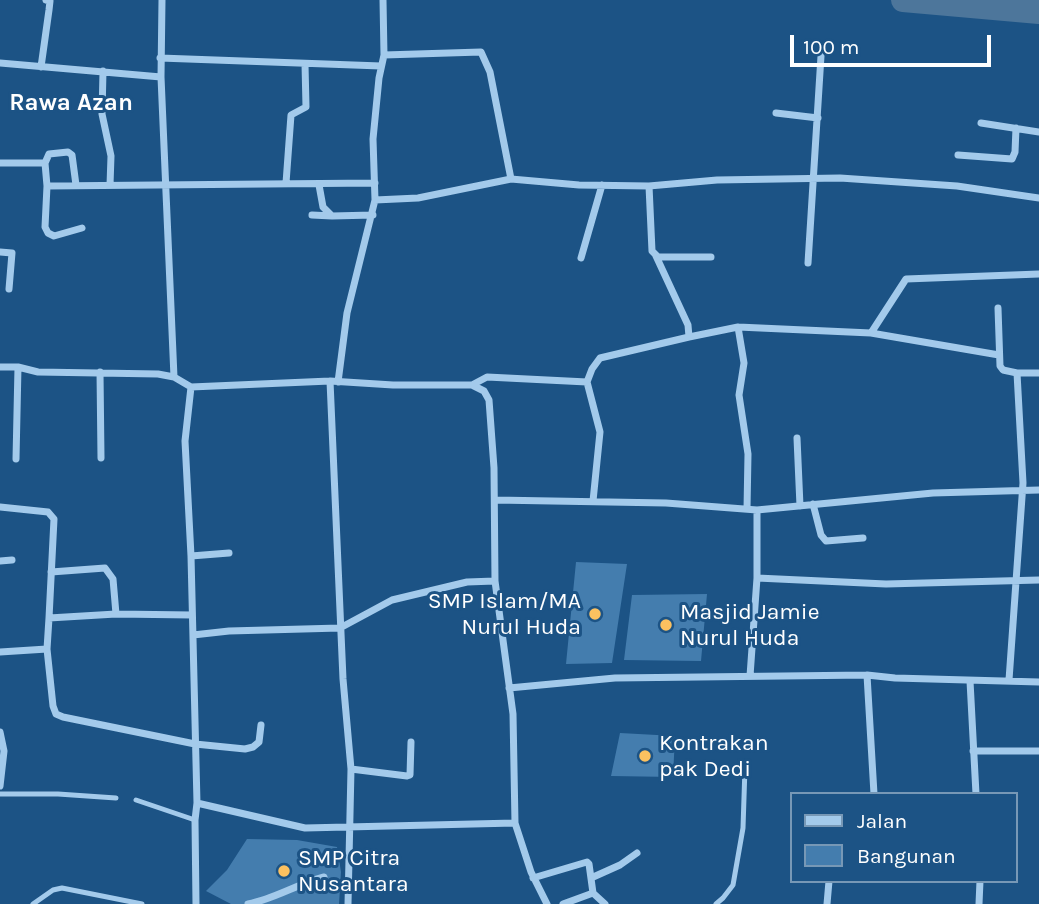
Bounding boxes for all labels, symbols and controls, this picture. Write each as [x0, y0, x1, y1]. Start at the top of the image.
scale bar [794, 21, 995, 65]
text: 100 m [803, 35, 860, 59]
district label: Rawa Azan [9, 89, 133, 117]
place label: SMP Islam/MA Nurul Huda [428, 587, 581, 641]
place label: Masjid Jamie Nurul Huda [680, 598, 820, 652]
marker: SMP Islam/MA Nurul Huda [587, 606, 603, 622]
marker: Masjid Jamie Nurul Huda [658, 617, 674, 633]
place label: Kontrakan pak Dedi [659, 729, 769, 783]
marker: Kontrakan pak Dedi [637, 748, 653, 764]
legend [790, 792, 1018, 883]
text: Jalan [857, 809, 907, 833]
place label: SMP Citra Nusantara [298, 844, 409, 898]
text: Bangunan [857, 844, 956, 868]
marker: SMP Citra Nusantara [276, 863, 292, 879]

